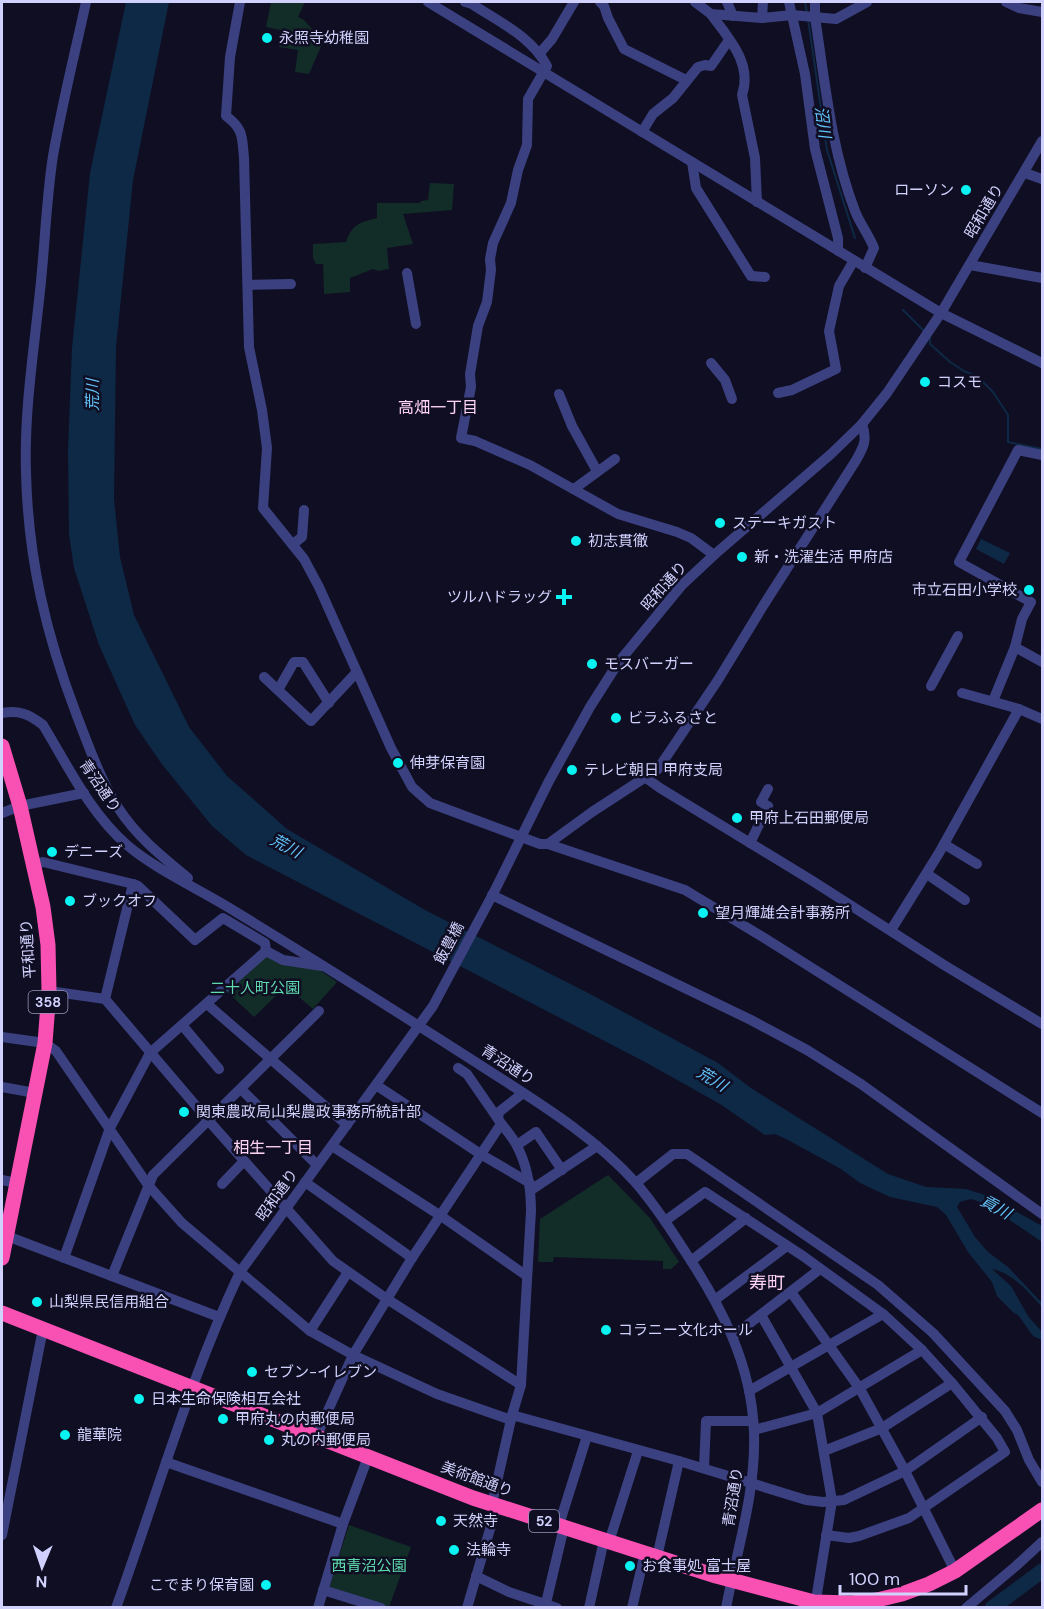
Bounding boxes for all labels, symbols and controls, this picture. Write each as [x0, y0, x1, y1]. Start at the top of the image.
place label: 永照寺幼稚園 [279, 28, 369, 48]
marker: 永照寺幼稚園 [260, 31, 274, 45]
water label: 沼川 [810, 105, 836, 141]
place label: ローソン [894, 180, 954, 200]
street label: 昭和通り [960, 180, 1008, 242]
marker: ローソン [959, 183, 973, 197]
place label: コスモ [937, 372, 982, 392]
marker: コスモ [918, 375, 932, 389]
water label: 荒川 [82, 377, 103, 411]
district label: 高畑一丁目 [398, 397, 478, 418]
place label: ステーキガスト [732, 513, 837, 533]
marker: ステーキガスト [713, 516, 727, 530]
place label: 初志貫徹 [588, 531, 648, 551]
marker: 初志貫徹 [569, 534, 583, 548]
place label: 新・洗濯生活 甲府店 [754, 547, 893, 567]
marker: 新・洗濯生活 甲府店 [735, 550, 749, 564]
street label: 昭和通り [636, 557, 692, 615]
place label: 市立石田小学校 [912, 580, 1017, 600]
marker: 市立石田小学校 [1022, 583, 1036, 597]
place label: ツルハドラッグ [447, 587, 552, 607]
marker: ツルハドラッグ [557, 590, 571, 604]
place label: モスバーガー [604, 654, 694, 674]
marker: モスバーガー [585, 657, 599, 671]
place label: ビラふるさと [628, 708, 718, 728]
marker: ビラふるさと [609, 711, 623, 725]
place label: 伸芽保育園 [410, 753, 485, 773]
street label: 青沼通り [75, 756, 125, 816]
marker: 伸芽保育園 [391, 756, 405, 770]
place label: テレビ朝日 甲府支局 [584, 760, 723, 780]
marker: テレビ朝日 甲府支局 [565, 763, 579, 777]
place label: 甲府上石田郵便局 [749, 808, 869, 828]
marker: 甲府上石田郵便局 [730, 811, 744, 825]
water label: 荒川 [267, 829, 307, 864]
place label: デニーズ [64, 842, 123, 862]
marker: デニーズ [45, 845, 59, 859]
place label: ブックオフ [82, 891, 157, 911]
marker: ブックオフ [63, 894, 77, 908]
place label: 望月輝雄会計事務所 [715, 903, 850, 923]
marker: 望月輝雄会計事務所 [696, 906, 710, 920]
street label: 平和通り [16, 918, 40, 980]
street label: 飯豊橋 [430, 918, 468, 968]
park label: 二十人町公園 [210, 978, 300, 998]
road number: 358 [28, 991, 68, 1013]
street label: 青沼通り [477, 1040, 539, 1090]
water label: 荒川 [693, 1062, 733, 1097]
place label: 関東農政局山梨農政事務所統計部 [196, 1102, 421, 1122]
marker: 関東農政局山梨農政事務所統計部 [177, 1105, 191, 1119]
district label: 相生一丁目 [233, 1137, 313, 1158]
street label: 昭和通り [251, 1165, 303, 1225]
water label: 貢川 [977, 1190, 1017, 1225]
district label: 寿町 [749, 1271, 785, 1295]
place label: 山梨県民信用組合 [49, 1292, 169, 1312]
marker: 山梨県民信用組合 [30, 1295, 44, 1309]
place label: コラニー文化ホール [618, 1320, 753, 1340]
marker: コラニー文化ホール [599, 1323, 613, 1337]
place label: セブン-イレブン [264, 1362, 377, 1382]
marker: セブン-イレブン [245, 1365, 259, 1379]
place label: 日本生命保険相互会社 [151, 1389, 301, 1409]
marker: 日本生命保険相互会社 [132, 1392, 146, 1406]
place label: 甲府丸の内郵便局 [235, 1409, 355, 1429]
marker: 甲府丸の内郵便局 [216, 1412, 230, 1426]
place label: 龍華院 [77, 1425, 122, 1445]
marker: 龍華院 [58, 1428, 72, 1442]
place label: 丸の内郵便局 [281, 1430, 371, 1450]
marker: 丸の内郵便局 [262, 1433, 276, 1447]
street label: 美術館通り [438, 1457, 516, 1501]
street label: 青沼通り [718, 1466, 748, 1528]
road number: 52 [529, 1510, 559, 1532]
place label: 天然寺 [453, 1511, 498, 1531]
marker: 天然寺 [434, 1514, 448, 1528]
north arrow [12, 1537, 72, 1597]
place label: 法輪寺 [466, 1540, 511, 1560]
marker: 法輪寺 [447, 1543, 461, 1557]
park label: 西青沼公園 [331, 1556, 407, 1576]
place label: お食事処 富士屋 [642, 1556, 751, 1576]
scale bar [840, 1558, 966, 1596]
marker: お食事処 富士屋 [623, 1559, 637, 1573]
text: 100 m [849, 1567, 900, 1591]
text: N [35, 1571, 48, 1592]
place label: こでまり保育園 [149, 1575, 254, 1595]
marker: こでまり保育園 [259, 1578, 273, 1592]

